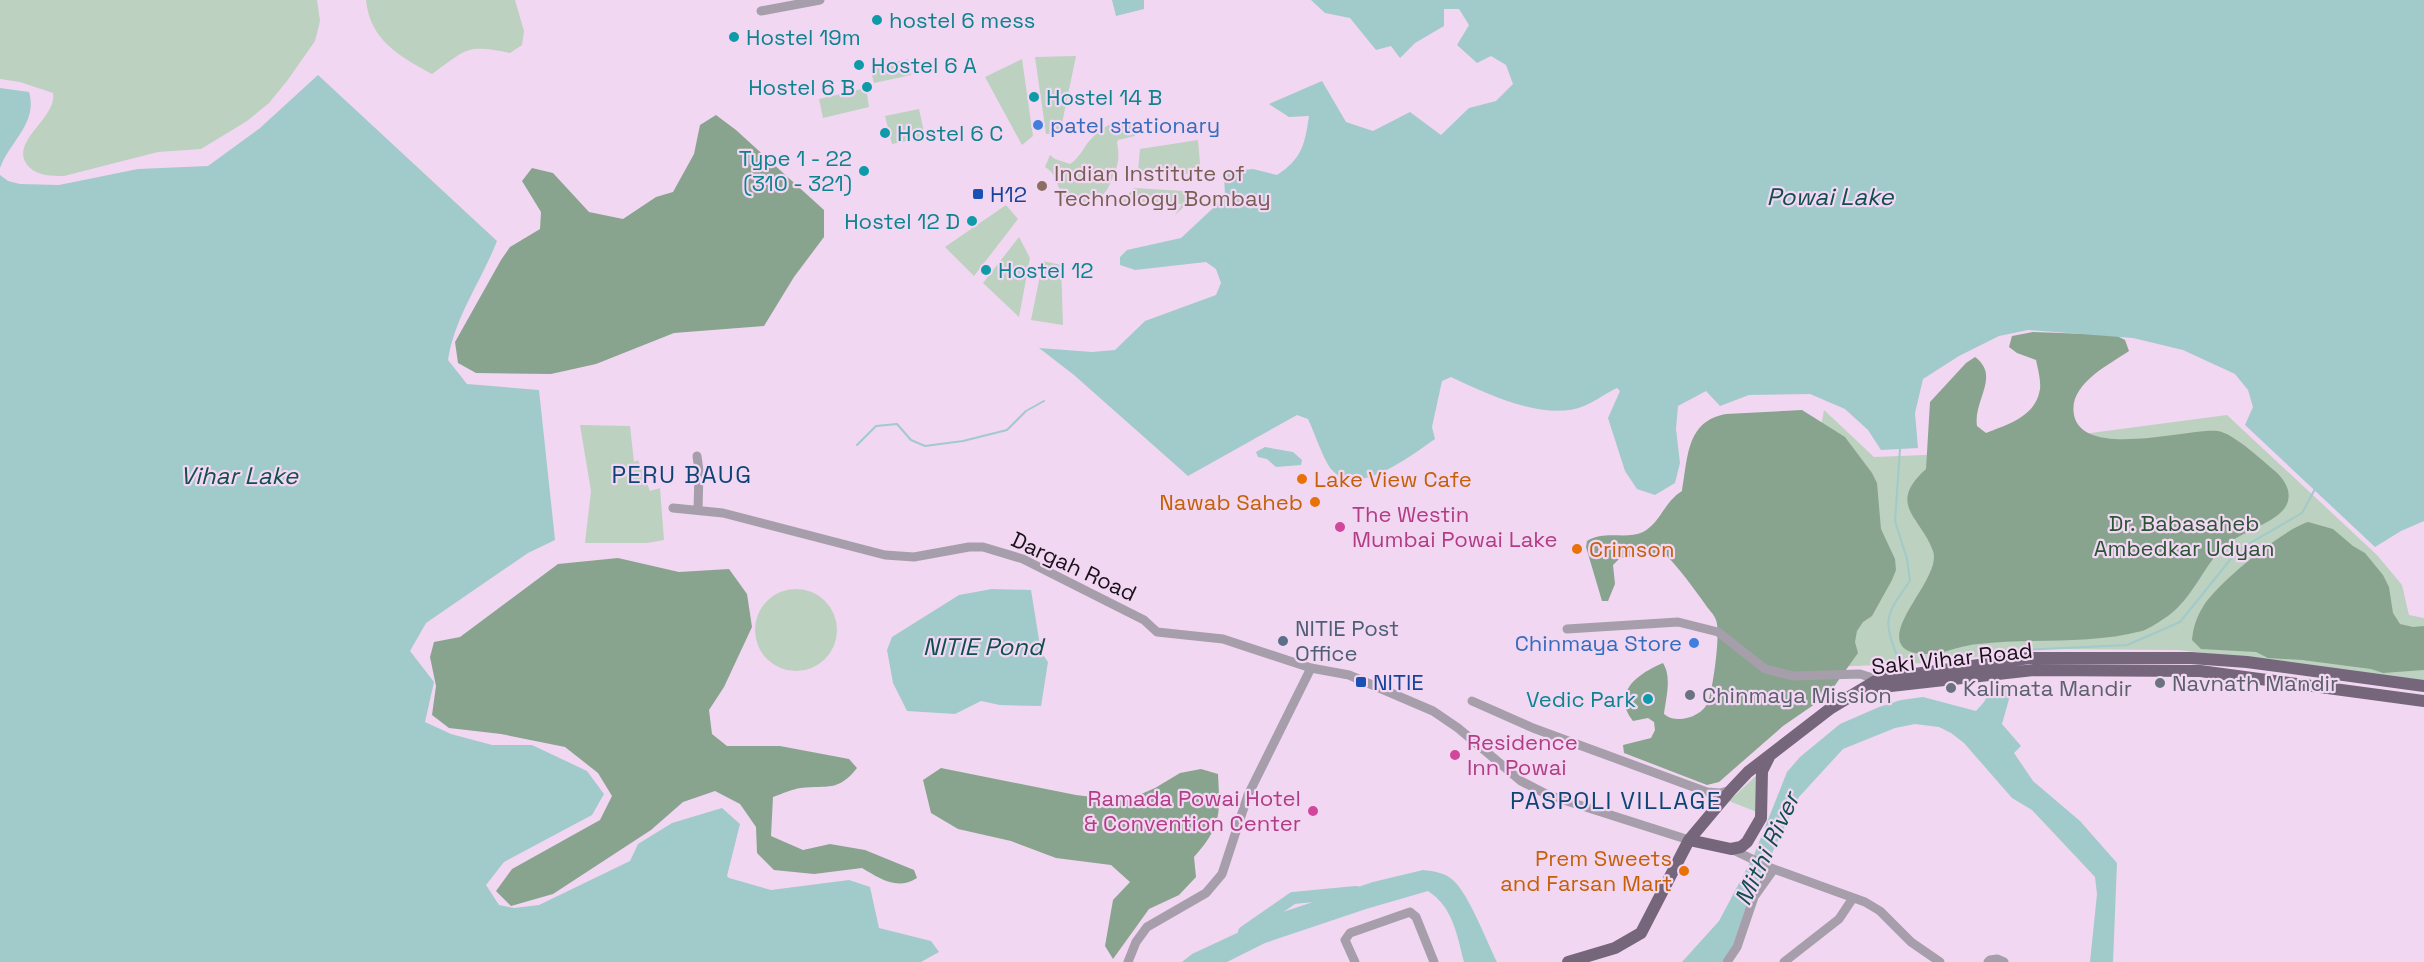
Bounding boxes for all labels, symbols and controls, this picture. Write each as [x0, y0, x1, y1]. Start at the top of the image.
place label: hostel 6 mess [889, 6, 1035, 34]
marker: hostel 6 mess [870, 13, 884, 27]
place label: Hostel 19m [746, 23, 861, 51]
marker: Hostel 19m [727, 30, 741, 44]
place label: Hostel 6 A [871, 51, 977, 79]
marker: Hostel 6 A [852, 58, 866, 72]
place label: Hostel 6 B [748, 73, 855, 101]
marker: Hostel 6 B [860, 80, 874, 94]
place label: Hostel 14 B [1046, 83, 1162, 111]
marker: Hostel 14 B [1027, 90, 1041, 104]
place label: patel stationary [1050, 111, 1220, 139]
marker: patel stationary [1031, 118, 1045, 132]
place label: Hostel 6 C [897, 119, 1003, 147]
marker: Hostel 6 C [878, 126, 892, 140]
place label: Type 1 - 22 (310 - 321) [739, 144, 852, 197]
place label: Indian Institute of Technology Bombay [1054, 159, 1271, 212]
marker: Type 1 - 22 (310 - 321) [857, 164, 871, 178]
marker: Indian Institute of Technology Bombay [1035, 179, 1049, 193]
place label: H12 [990, 180, 1027, 208]
water label: Powai Lake [1767, 181, 1894, 212]
marker: H12 [971, 187, 985, 201]
place label: Hostel 12 D [844, 207, 960, 235]
marker: Hostel 12 D [965, 214, 979, 228]
place label: Hostel 12 [998, 256, 1094, 284]
marker: Hostel 12 [979, 263, 993, 277]
district label: PERU BAUG [611, 459, 753, 490]
water label: Vihar Lake [180, 460, 299, 491]
place label: Lake View Cafe [1314, 465, 1472, 493]
marker: Lake View Cafe [1295, 472, 1309, 486]
place label: Nawab Saheb [1159, 488, 1303, 516]
marker: Nawab Saheb [1308, 495, 1322, 509]
place label: The Westin Mumbai Powai Lake [1352, 500, 1558, 553]
park label: Dr. Babasaheb Ambedkar Udyan [2094, 509, 2274, 562]
marker: The Westin Mumbai Powai Lake [1333, 520, 1347, 534]
street label: Dargah Road [1007, 525, 1141, 607]
place label: Crimson [1589, 535, 1674, 563]
marker: Crimson [1570, 542, 1584, 556]
place label: NITIE Post Office [1295, 614, 1399, 667]
place label: Chinmaya Store [1515, 629, 1682, 657]
water label: NITIE Pond [923, 631, 1046, 662]
marker: NITIE Post Office [1276, 634, 1290, 648]
marker: Chinmaya Store [1687, 636, 1701, 650]
street label: Saki Vihar Road [1870, 636, 2034, 680]
place label: NITIE [1373, 668, 1424, 696]
place label: Navnath Mandir [2172, 669, 2338, 697]
place label: Kalimata Mandir [1963, 674, 2132, 702]
marker: NITIE [1354, 675, 1368, 689]
marker: Navnath Mandir [2153, 676, 2167, 690]
place label: Chinmaya Mission [1702, 681, 1892, 709]
marker: Kalimata Mandir [1944, 681, 1958, 695]
place label: Vedic Park [1526, 685, 1636, 713]
marker: Chinmaya Mission [1683, 688, 1697, 702]
marker: Vedic Park [1641, 692, 1655, 706]
place label: Residence Inn Powai [1467, 728, 1578, 781]
marker: Residence Inn Powai [1448, 748, 1462, 762]
place label: Ramada Powai Hotel & Convention Center [1084, 784, 1301, 837]
district label: PASPOLI VILLAGE [1510, 785, 1722, 816]
water label: Mithi River [1727, 785, 1807, 910]
marker: Ramada Powai Hotel & Convention Center [1306, 804, 1320, 818]
place label: Prem Sweets and Farsan Mart [1500, 844, 1672, 897]
marker: Prem Sweets and Farsan Mart [1677, 864, 1691, 878]

